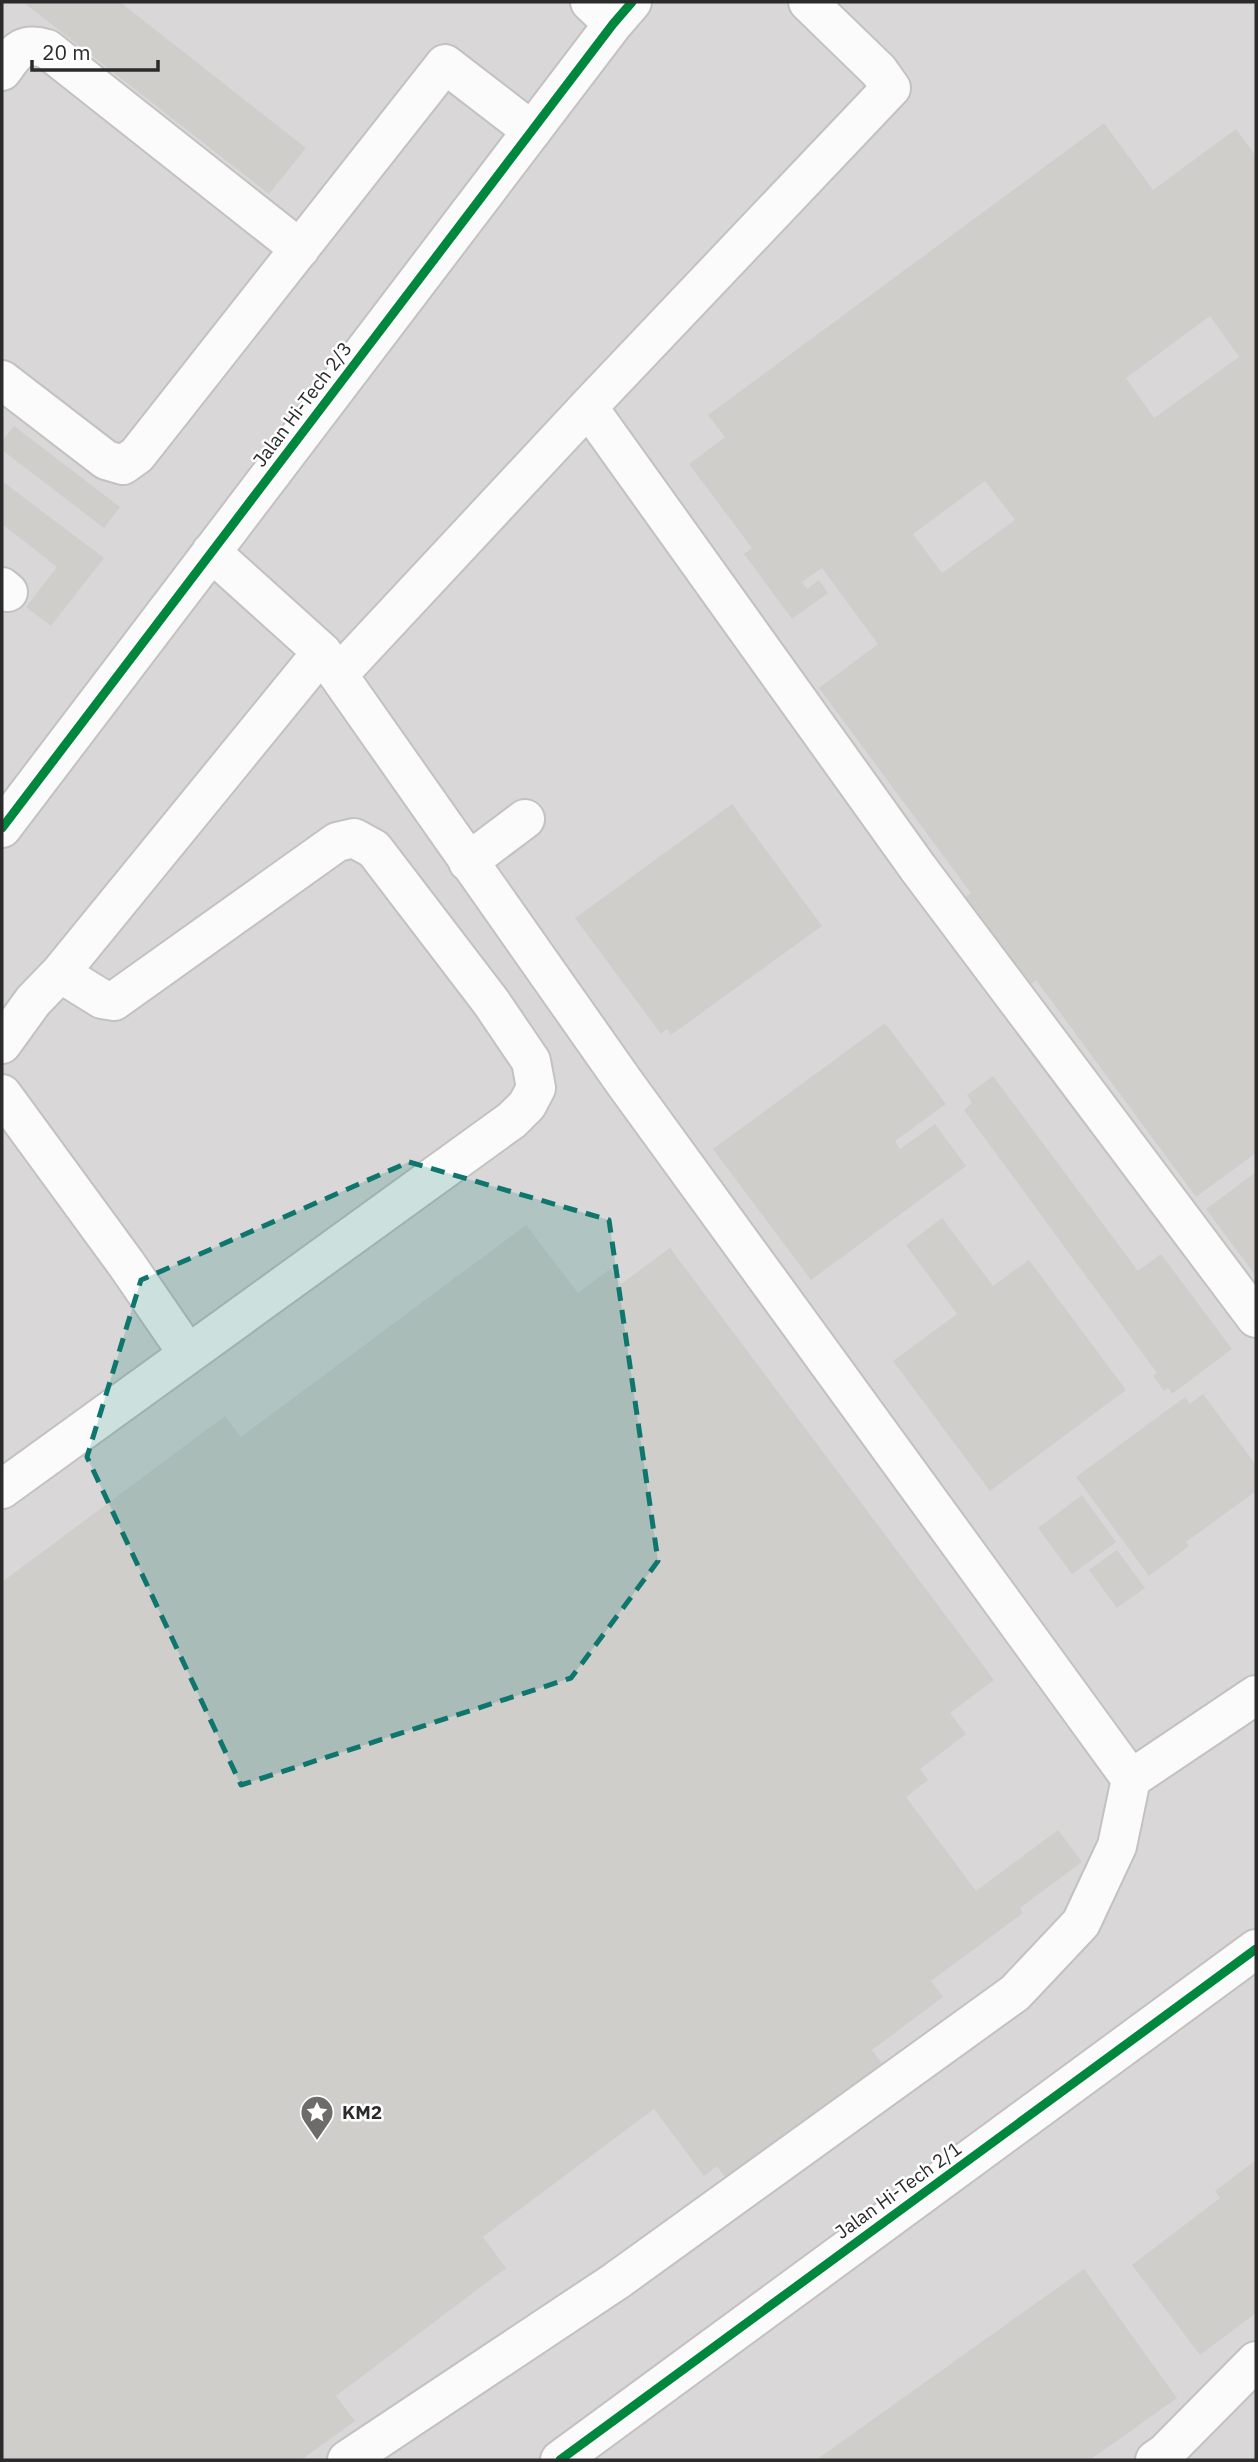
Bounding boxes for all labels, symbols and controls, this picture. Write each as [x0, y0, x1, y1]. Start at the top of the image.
scale bar [32, 28, 158, 72]
text: 20 m [42, 38, 91, 66]
street label: Jalan Hi-Tech 2/3 [247, 337, 357, 471]
place icon: KM2 [298, 2093, 336, 2142]
place label: KM2 [342, 2100, 382, 2124]
street label: Jalan Hi-Tech 2/1 [830, 2136, 966, 2244]

